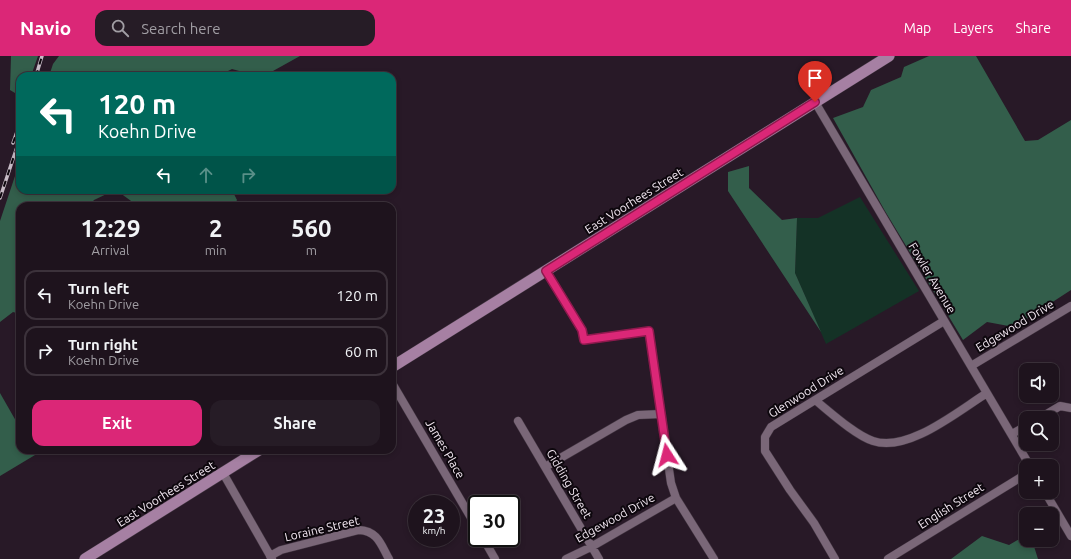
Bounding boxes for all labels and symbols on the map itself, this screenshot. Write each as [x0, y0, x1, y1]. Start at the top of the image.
pin [798, 61, 832, 102]
street label: East Voorhees Street [582, 165, 685, 236]
street label: Fowler Avenue [906, 240, 959, 315]
street label: Edgewood Drive [973, 297, 1056, 354]
street label: Glenwood Drive [766, 363, 846, 420]
street label: James Place [423, 417, 467, 480]
position arrow [646, 434, 688, 476]
street label: Gidding Street [544, 447, 595, 521]
street label: East Voorhees Street [114, 458, 217, 529]
street label: English Street [916, 480, 986, 531]
street label: Edgewood Drive [573, 490, 657, 545]
speed limit sign: 30 [468, 495, 520, 547]
street label: Loraine Street [283, 514, 361, 543]

